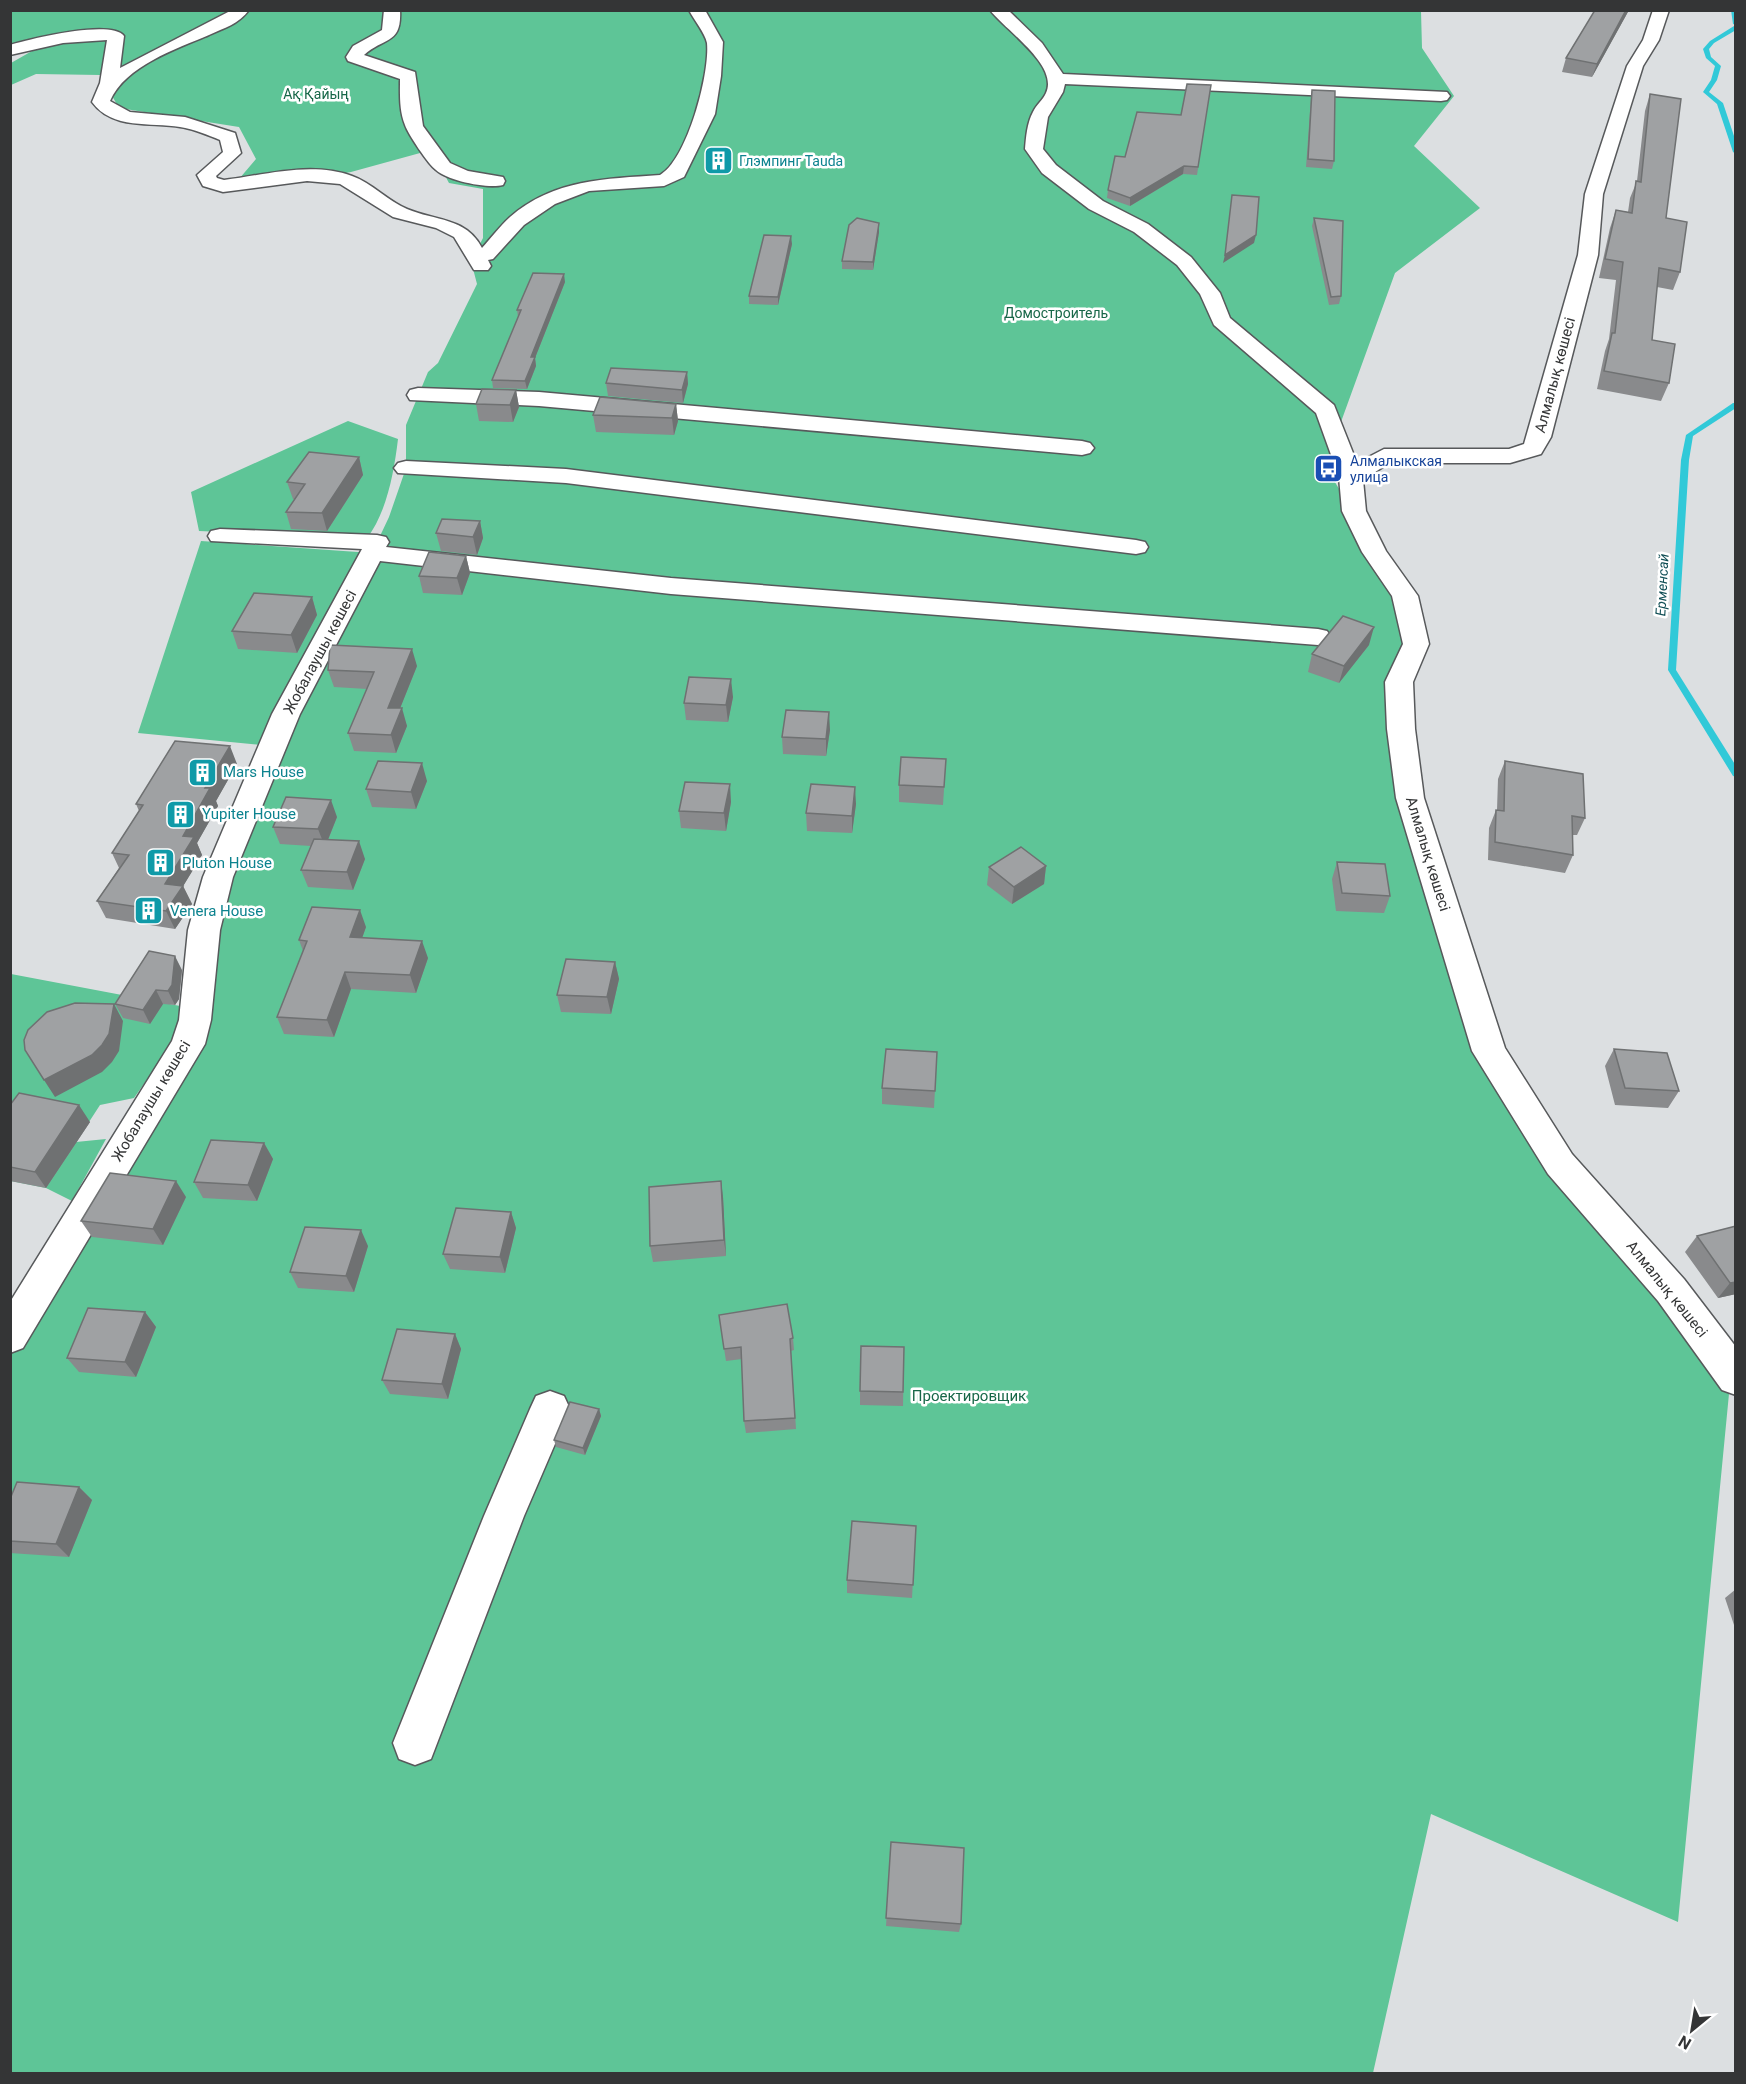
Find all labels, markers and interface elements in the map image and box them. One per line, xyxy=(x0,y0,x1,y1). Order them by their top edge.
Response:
park label: Ақ Қайың xyxy=(283,86,349,102)
building icon: Глэмпинг Tauda xyxy=(702,145,734,177)
place label: Глэмпинг Tauda xyxy=(739,153,843,169)
park label: Домостроитель xyxy=(1004,305,1108,321)
street label: Алмалық көшесі xyxy=(1531,315,1579,435)
bus stop icon: Алмалыкская улица xyxy=(1313,453,1345,485)
place label: Алмалыкская улица xyxy=(1350,453,1442,485)
water label: Ерменсай xyxy=(1652,553,1672,617)
street label: Жобалаушы көшесі xyxy=(280,587,360,717)
building icon: Mars House xyxy=(186,756,218,788)
place label: Mars House xyxy=(223,763,304,781)
street label: Алмалық көшесі xyxy=(1402,795,1454,913)
building icon: Yupiter House xyxy=(165,798,197,830)
place label: Yupiter House xyxy=(202,805,296,823)
building icon: Pluton House xyxy=(145,847,177,879)
place label: Pluton House xyxy=(182,854,272,872)
building icon: Venera House xyxy=(133,895,165,927)
place label: Venera House xyxy=(170,902,263,920)
street label: Жобалаушы көшесі xyxy=(108,1037,194,1165)
street label: Алмалық көшесі xyxy=(1623,1237,1711,1341)
park label: Проектировщик xyxy=(912,1387,1026,1405)
north arrow xyxy=(1662,2000,1722,2060)
text: N xyxy=(1675,2032,1694,2054)

